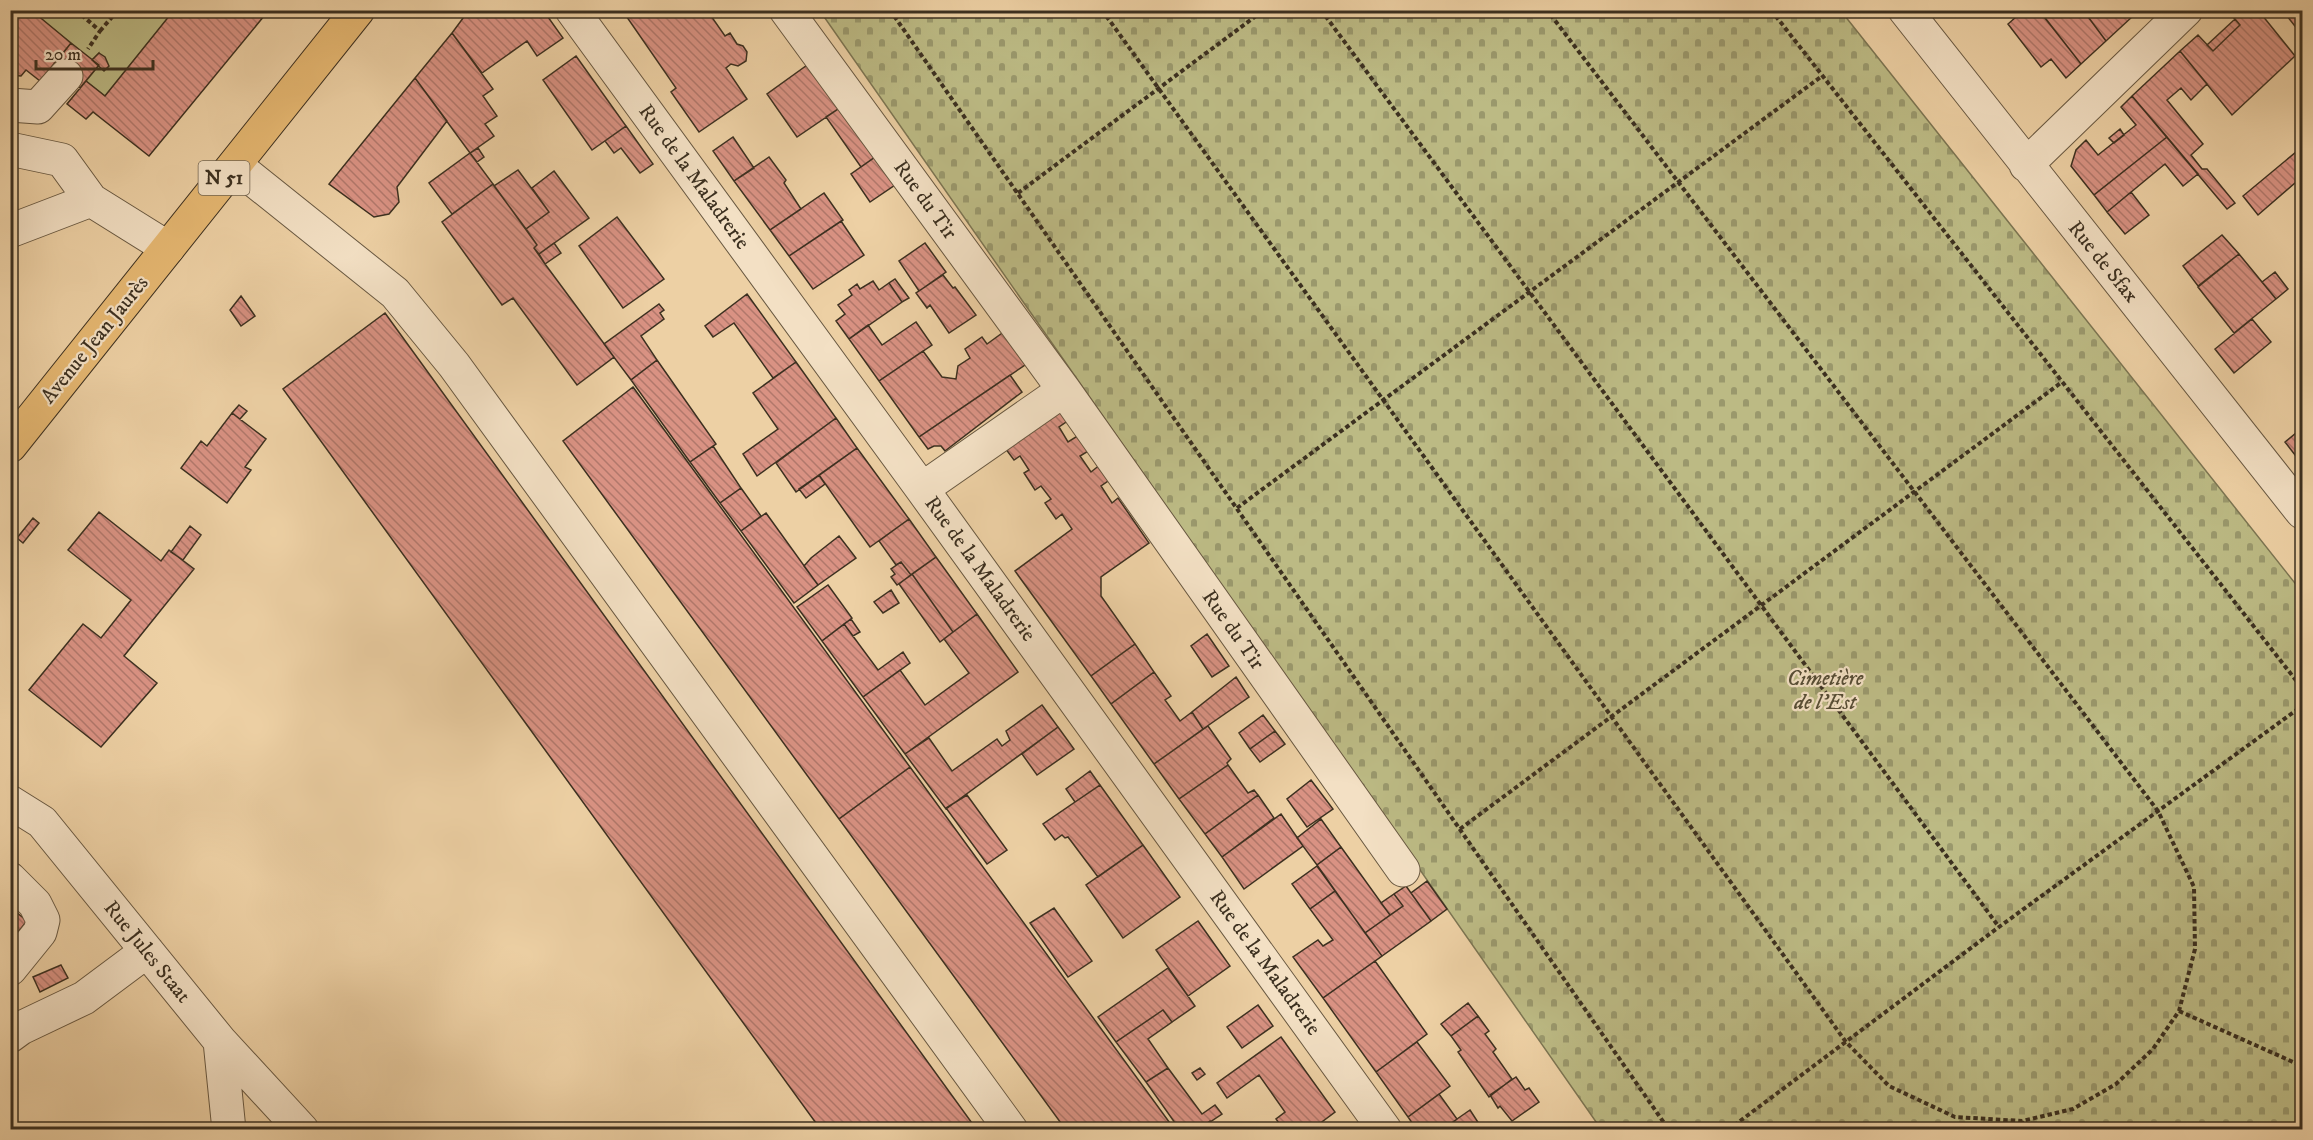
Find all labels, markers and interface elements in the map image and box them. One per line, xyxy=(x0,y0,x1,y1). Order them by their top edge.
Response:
scale bar xyxy=(36,33,153,71)
text: 20 m xyxy=(45,44,81,66)
street label: Rue de la Maladrerie xyxy=(633,99,756,255)
street label: Rue du Tir xyxy=(888,155,963,245)
road number: N 51 xyxy=(198,161,250,195)
street label: Rue de Sfax xyxy=(2062,216,2144,308)
street label: Avenue Jean Jaurès xyxy=(36,271,154,409)
street label: Rue de la Maladrerie xyxy=(919,491,1042,647)
street label: Rue du Tir xyxy=(1196,585,1270,675)
park label: Cimetière de l'Est xyxy=(1787,666,1864,716)
street label: Rue de la Maladrerie xyxy=(1204,885,1327,1041)
street label: Rue Jules Staat xyxy=(98,896,196,1009)

